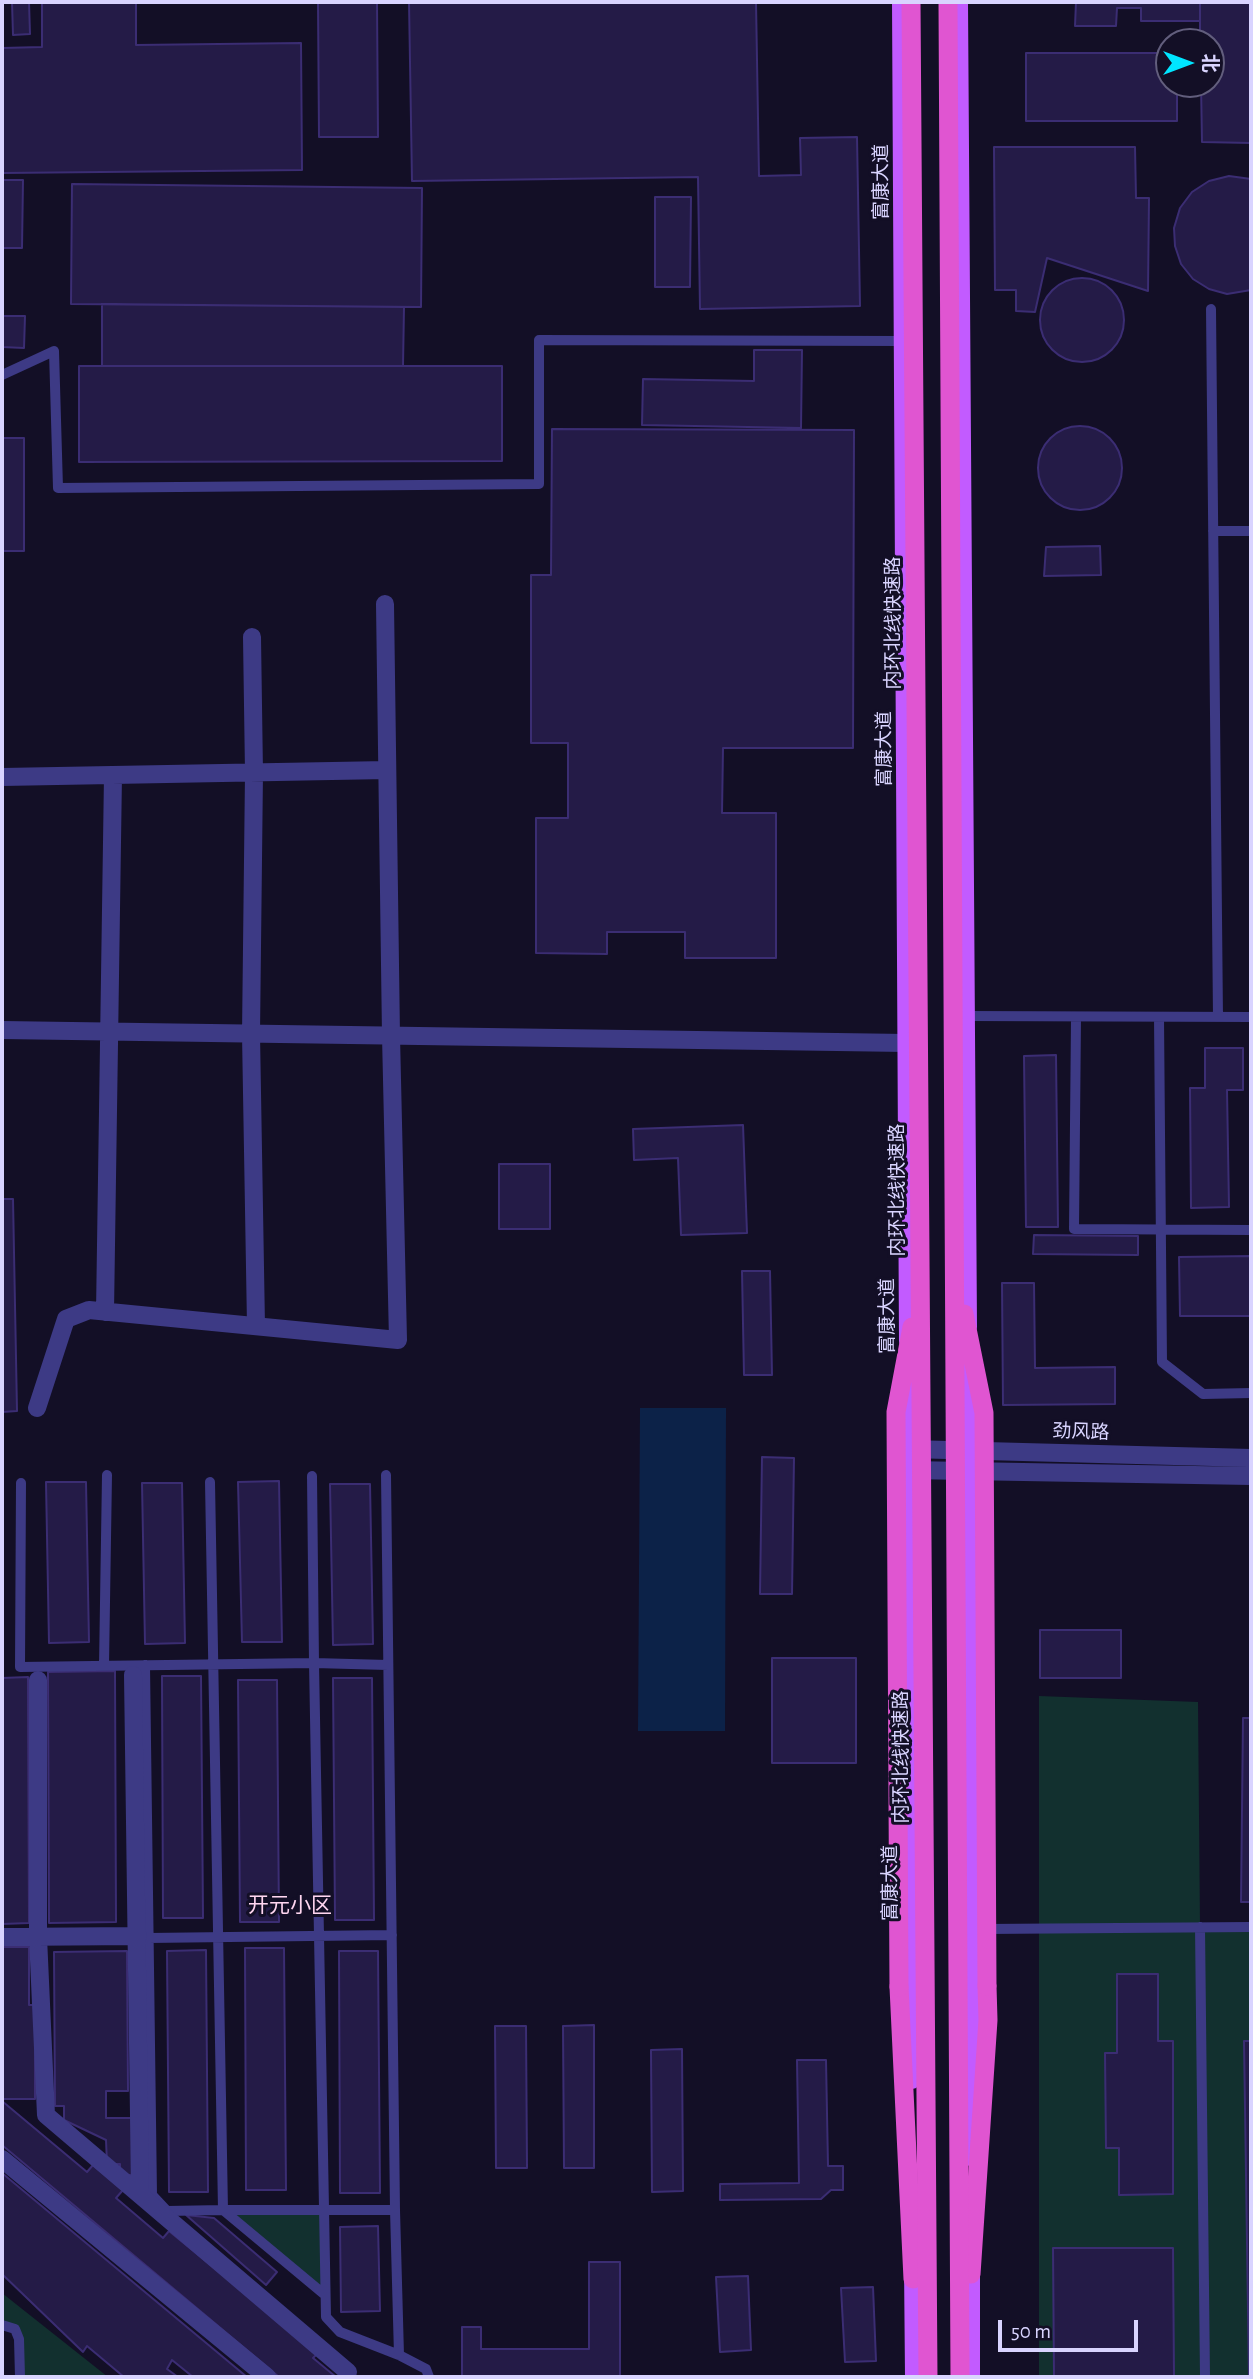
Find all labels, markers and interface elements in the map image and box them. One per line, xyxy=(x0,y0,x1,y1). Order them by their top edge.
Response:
north arrow xyxy=(1155,28,1225,98)
text: 北 xyxy=(1200,53,1219,73)
street label: 富康大道 xyxy=(870,144,892,220)
street label: 内环北线快速路 xyxy=(882,557,904,689)
street label: 富康大道 xyxy=(873,711,895,787)
street label: 内环北线快速路 xyxy=(886,1124,908,1256)
street label: 富康大道 xyxy=(876,1278,898,1354)
street label: 劲风路 xyxy=(1052,1420,1110,1444)
street label: 内环北线快速路 xyxy=(890,1691,912,1823)
street label: 富康大道 xyxy=(879,1845,901,1921)
district label: 开元小区 xyxy=(248,1893,332,1919)
scale bar xyxy=(1001,2306,1141,2350)
text: 50 m xyxy=(1011,2321,1051,2342)

